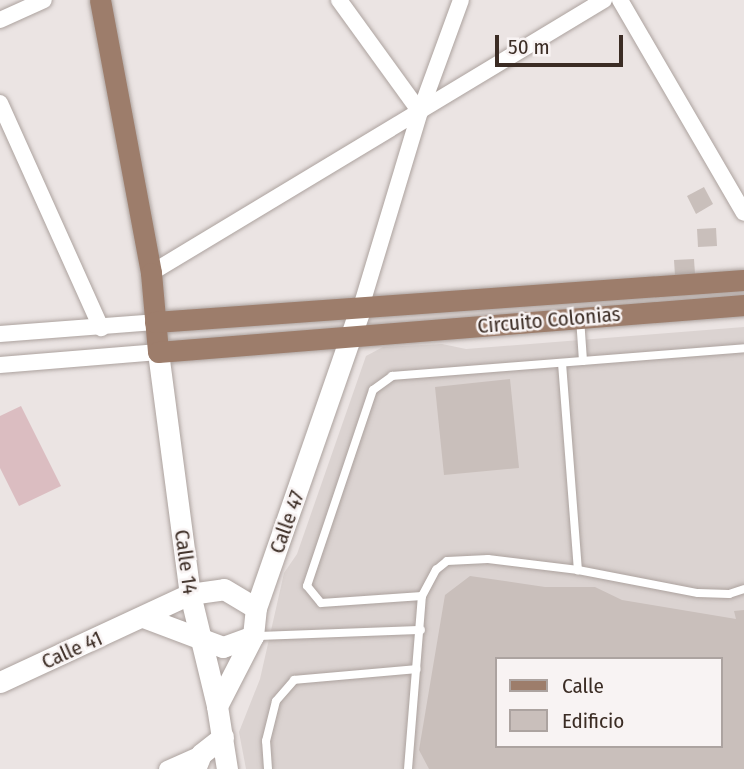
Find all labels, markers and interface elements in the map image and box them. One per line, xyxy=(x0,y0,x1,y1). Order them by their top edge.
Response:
scale bar xyxy=(499,21,627,65)
text: 50 m xyxy=(508,34,550,60)
street label: Circuito Colonias xyxy=(476,301,622,339)
street label: Calle 47 xyxy=(264,487,310,557)
street label: Calle 14 xyxy=(169,528,203,596)
street label: Calle 41 xyxy=(38,625,106,675)
legend xyxy=(496,657,723,748)
text: Calle xyxy=(562,673,604,699)
text: Edificio xyxy=(562,708,624,734)

